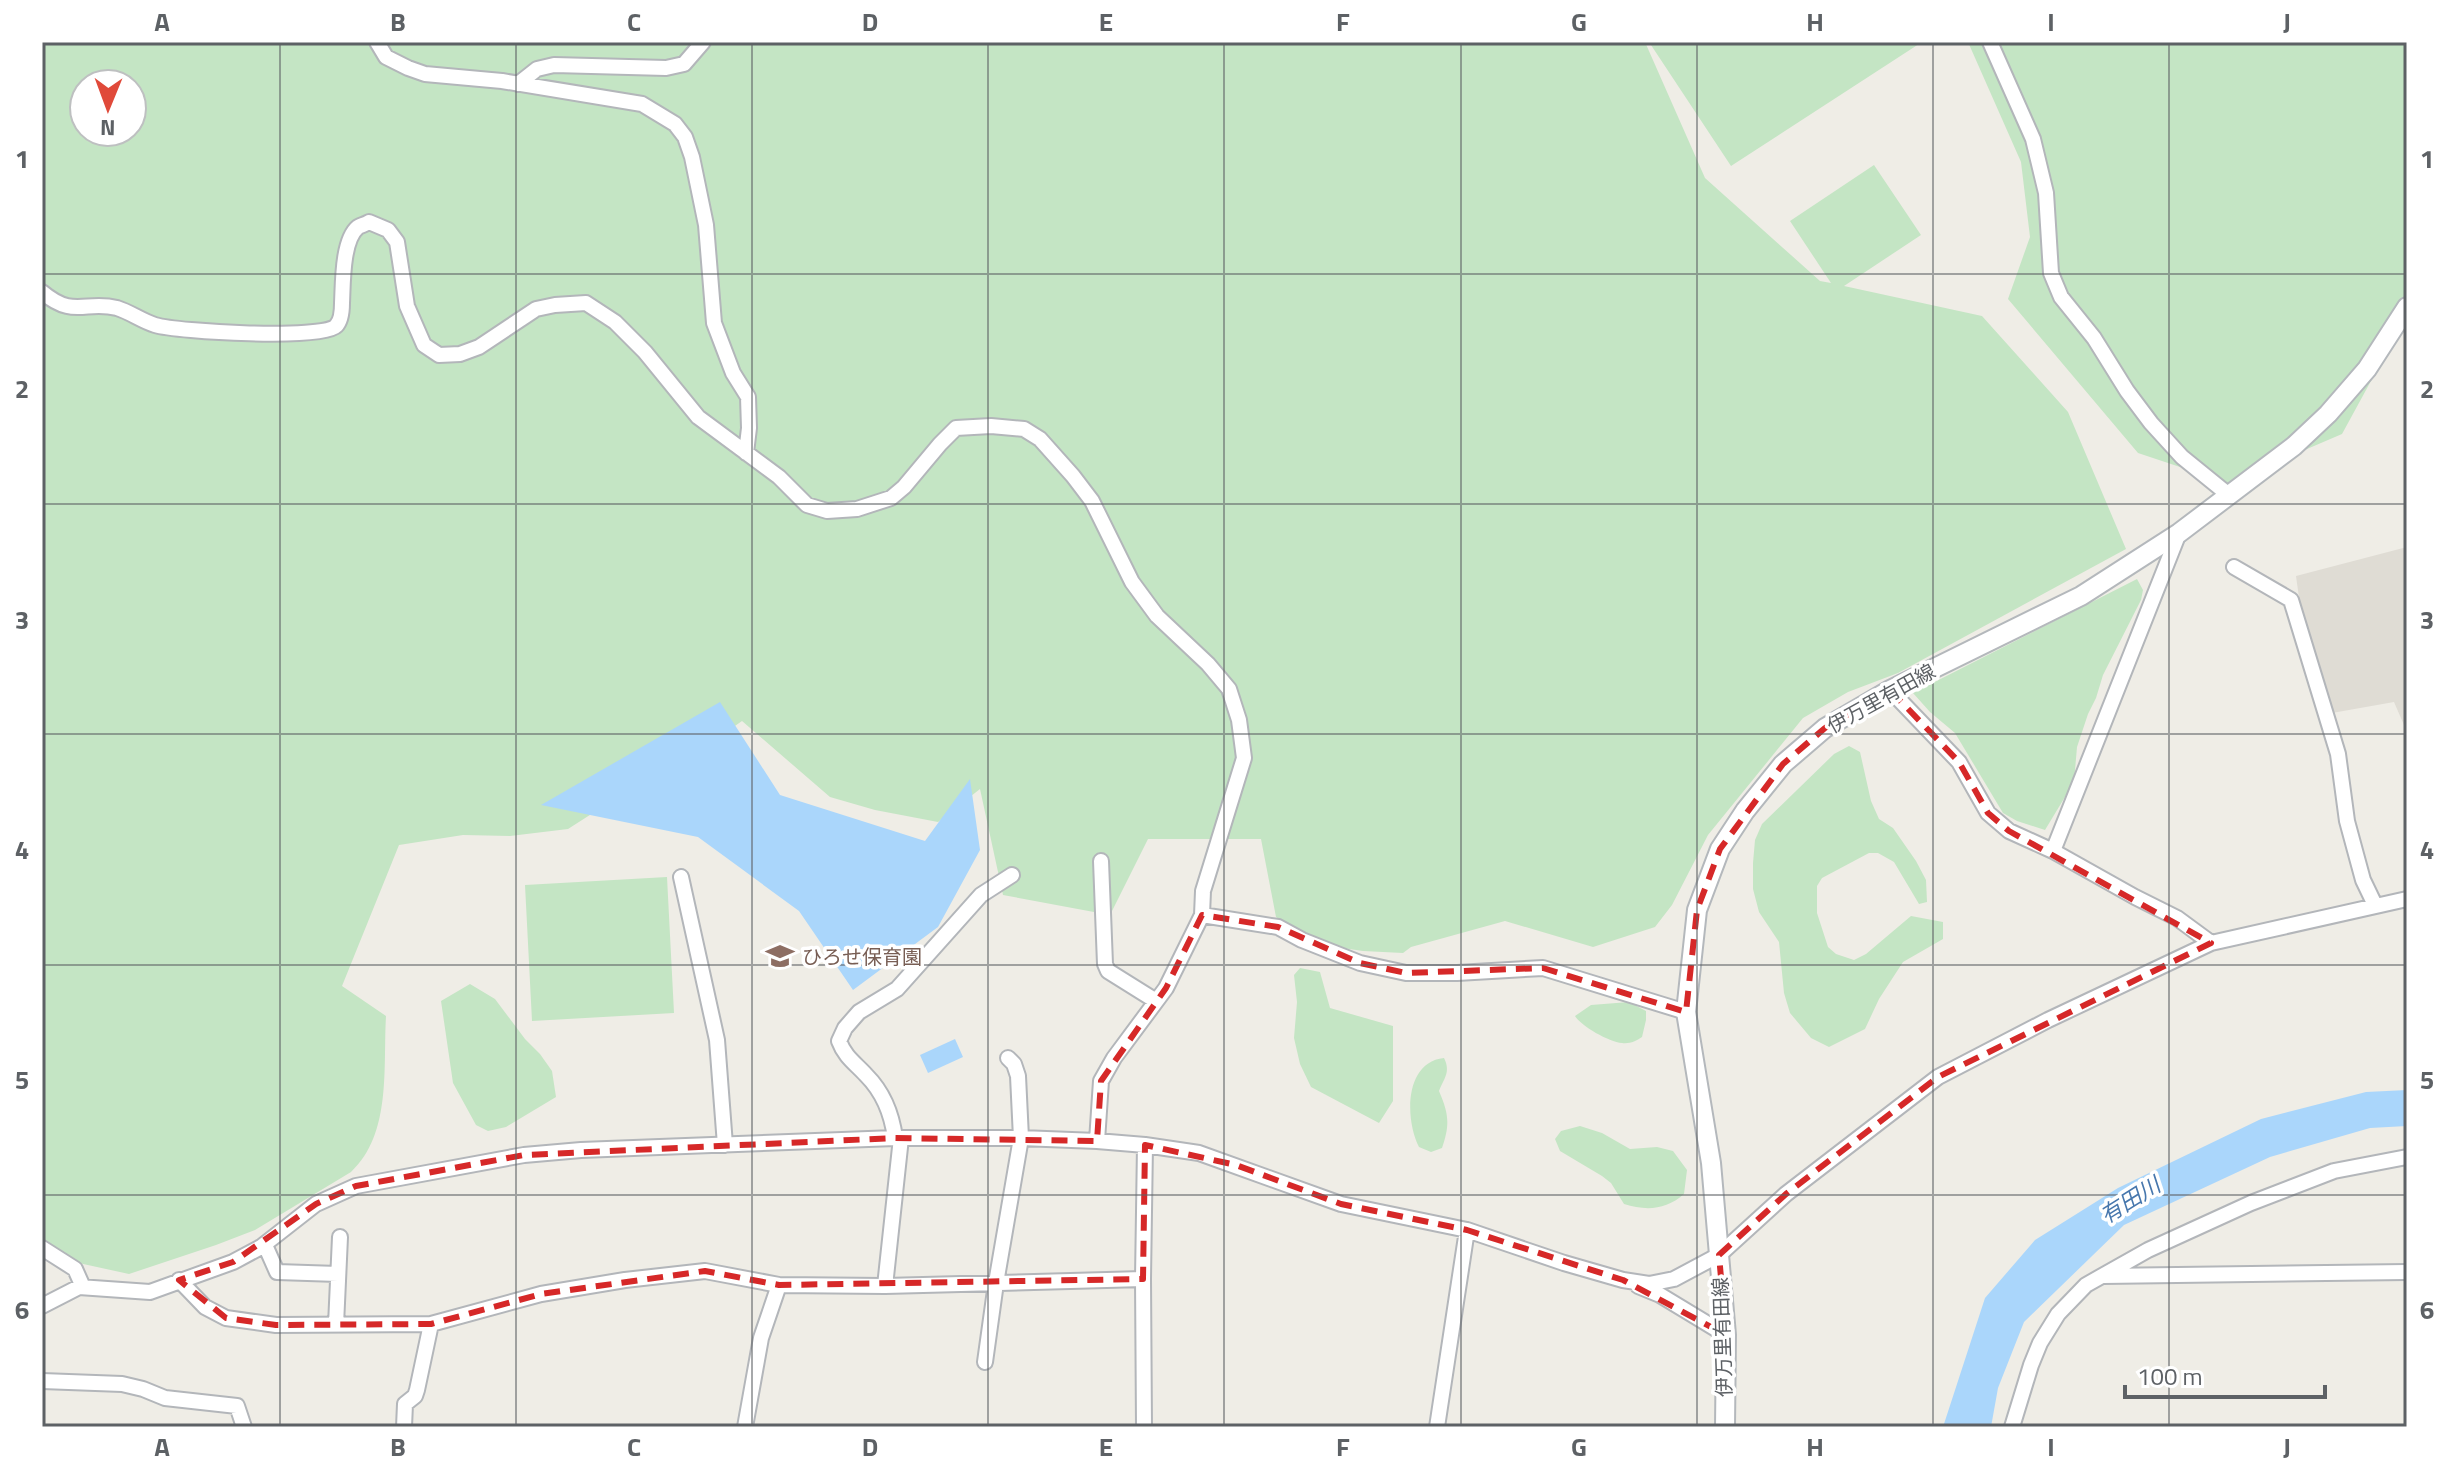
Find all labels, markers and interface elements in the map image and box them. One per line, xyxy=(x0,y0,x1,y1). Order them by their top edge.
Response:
text: A xyxy=(154,2,170,41)
text: B xyxy=(390,2,406,41)
text: C xyxy=(627,2,641,41)
text: D xyxy=(862,2,878,41)
text: E xyxy=(1099,2,1113,41)
text: F xyxy=(1336,2,1350,41)
text: G xyxy=(1571,2,1587,41)
text: H xyxy=(1806,2,1824,41)
text: I xyxy=(2047,2,2055,41)
text: J xyxy=(2283,2,2291,41)
north arrow xyxy=(68,68,148,148)
text: N xyxy=(100,111,116,145)
text: 1 xyxy=(15,139,29,178)
text: 1 xyxy=(2420,139,2434,178)
text: 2 xyxy=(15,369,29,408)
text: 2 xyxy=(2420,369,2434,408)
text: 3 xyxy=(15,600,29,639)
text: 3 xyxy=(2420,600,2434,639)
street label: 伊万里有田線 xyxy=(1821,655,1941,741)
text: 4 xyxy=(15,830,29,869)
text: 4 xyxy=(2420,830,2434,869)
school or university icon: ひろせ保育園 xyxy=(765,941,795,971)
place label: ひろせ保育園 xyxy=(802,941,922,972)
text: 5 xyxy=(15,1060,29,1099)
text: 5 xyxy=(2420,1060,2434,1099)
water label: 有田川 xyxy=(2093,1167,2169,1232)
street label: 伊万里有田線 xyxy=(1704,1276,1740,1398)
text: 6 xyxy=(15,1290,29,1329)
text: 6 xyxy=(2420,1290,2434,1329)
scale bar xyxy=(2125,1349,2325,1399)
text: 100 m xyxy=(2137,1358,2203,1394)
text: A xyxy=(154,1427,170,1466)
text: B xyxy=(390,1427,406,1466)
text: C xyxy=(627,1427,641,1466)
text: D xyxy=(862,1427,878,1466)
text: E xyxy=(1099,1427,1113,1466)
text: F xyxy=(1336,1427,1350,1466)
text: G xyxy=(1571,1427,1587,1466)
text: H xyxy=(1806,1427,1824,1466)
text: I xyxy=(2047,1427,2055,1466)
text: J xyxy=(2283,1427,2291,1466)

